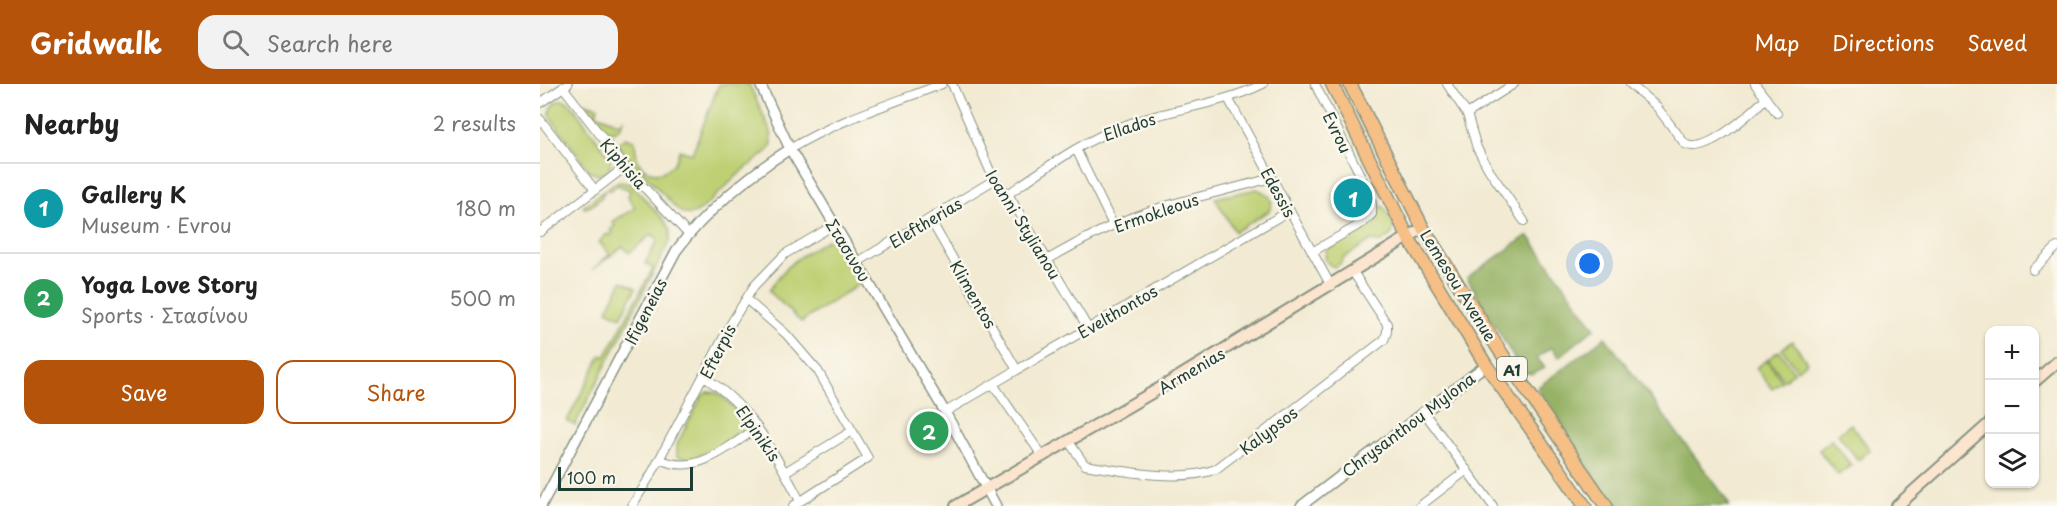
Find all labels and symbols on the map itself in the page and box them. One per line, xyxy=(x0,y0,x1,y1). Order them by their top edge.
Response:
street label: Ellados xyxy=(1099,106,1159,146)
street label: Evrou xyxy=(1318,107,1358,157)
street label: Kiphisia xyxy=(595,132,653,194)
street label: Edessis xyxy=(1256,163,1302,221)
street label: Ioanni Stylianou xyxy=(981,164,1067,284)
pin: 1 xyxy=(1334,176,1372,220)
street label: Ermokleous xyxy=(1110,186,1202,238)
street label: Eleftherias xyxy=(884,191,966,253)
street label: Στασινου xyxy=(821,214,877,286)
street label: Lemesou Avenue xyxy=(1415,224,1503,346)
your location xyxy=(1575,249,1604,278)
street label: Klimentos xyxy=(945,256,1003,332)
street label: Ifigeneias xyxy=(618,274,672,348)
street label: Evelthontos xyxy=(1073,278,1161,344)
street label: Efterpis xyxy=(693,320,741,382)
street label: Armenias xyxy=(1153,341,1229,399)
road number: A1 xyxy=(1497,357,1527,381)
street label: Chrysanthou Mylona xyxy=(1336,365,1480,482)
street label: Elpinikis xyxy=(731,400,787,466)
street label: Kalypsos xyxy=(1234,400,1302,460)
pin: 2 xyxy=(910,408,948,454)
scale bar xyxy=(558,464,693,492)

